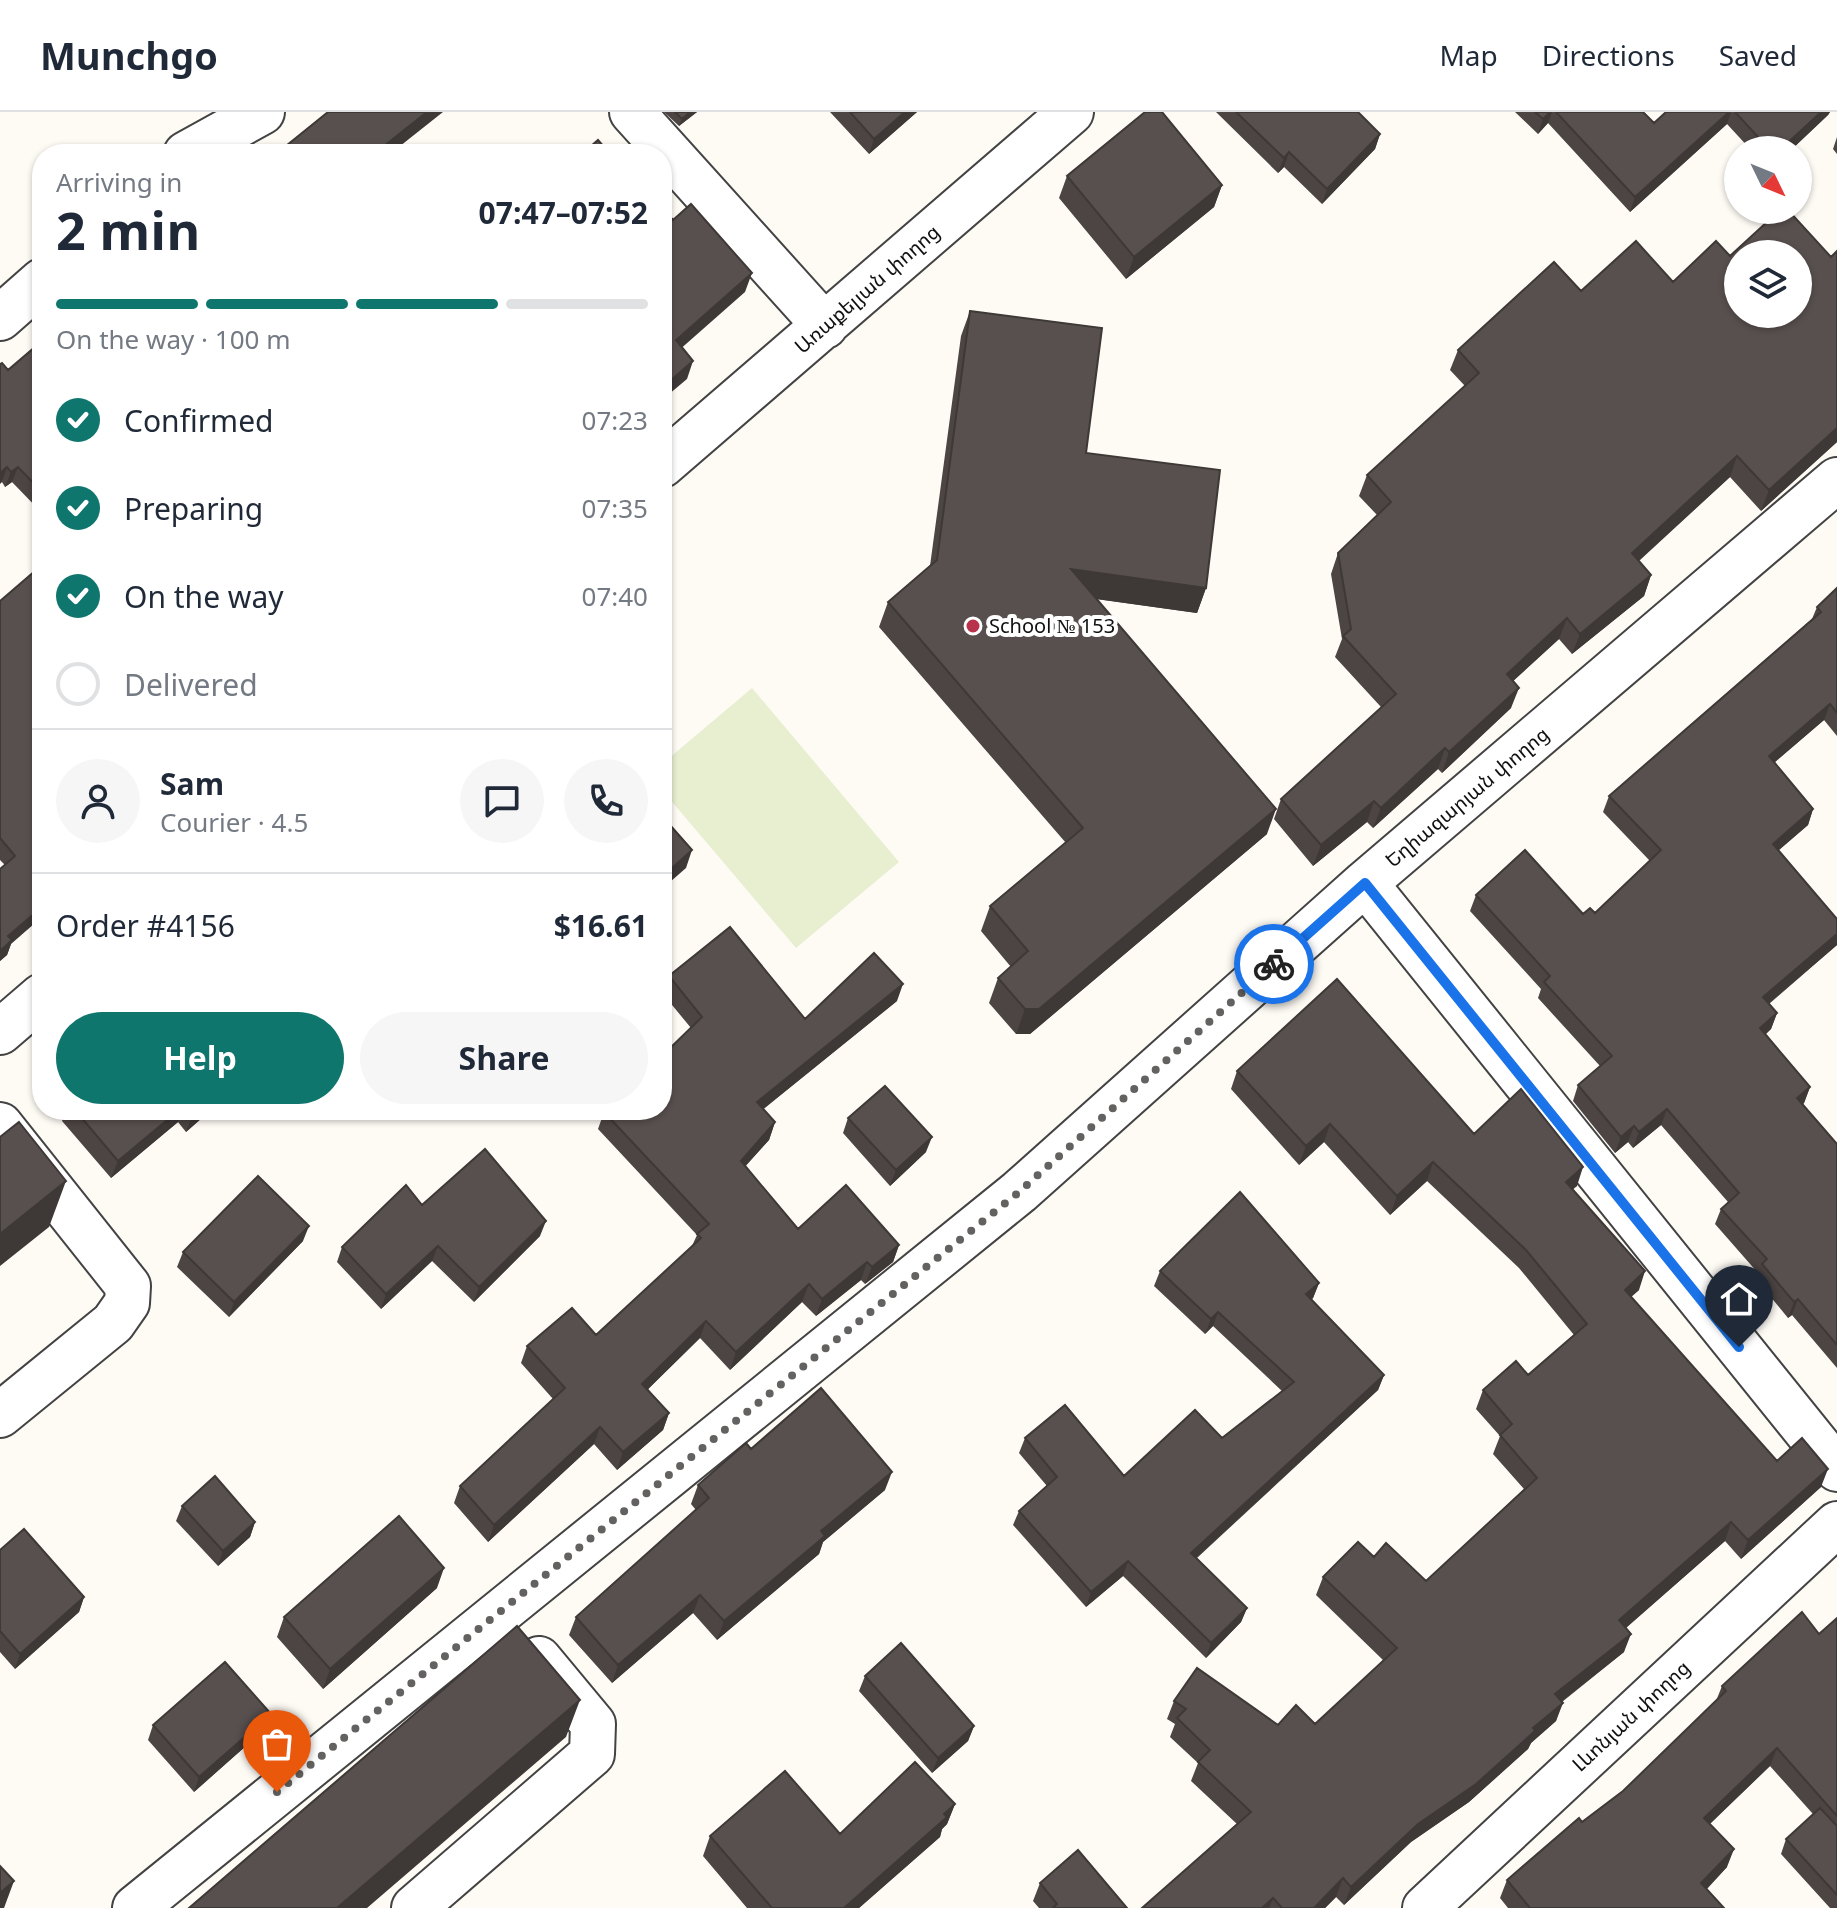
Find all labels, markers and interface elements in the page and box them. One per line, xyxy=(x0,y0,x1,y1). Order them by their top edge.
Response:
text: Munchgo xyxy=(40,29,218,81)
text: Map xyxy=(1439,36,1498,74)
text: Directions xyxy=(1542,36,1675,74)
text: Saved xyxy=(1719,36,1797,74)
north arrow xyxy=(1724,136,1812,224)
map controls xyxy=(1724,136,1812,328)
text: Arriving in xyxy=(56,164,182,200)
text: 07:47–07:52 xyxy=(479,192,648,233)
text: 2 min xyxy=(56,194,200,265)
street label: Առաքելյան փողոց xyxy=(788,218,945,359)
button: layers xyxy=(1724,240,1812,328)
text: On the way · 100 m xyxy=(56,321,290,357)
icon: check xyxy=(56,398,100,442)
text: Confirmed xyxy=(124,400,274,441)
text: 07:23 xyxy=(582,402,648,438)
icon: check xyxy=(56,486,100,530)
text: Preparing xyxy=(124,488,263,529)
text: 07:35 xyxy=(582,490,648,526)
icon: check xyxy=(56,574,100,618)
text: On the way xyxy=(124,576,284,617)
text: 07:40 xyxy=(582,578,648,614)
place label: School № 153 xyxy=(989,612,1115,639)
marker: School № 153 xyxy=(964,617,982,635)
text: Delivered xyxy=(124,664,258,705)
street label: Եղիազարյան փողոց xyxy=(1379,720,1554,873)
button: person xyxy=(56,759,140,843)
button: chat xyxy=(460,759,544,843)
button: phone xyxy=(564,759,648,843)
text: Sam xyxy=(160,763,224,804)
text: Courier · 4.5 xyxy=(160,804,308,840)
text: Order #4156 xyxy=(56,905,235,946)
text: $16.61 xyxy=(554,905,648,946)
courier xyxy=(1234,924,1314,1004)
icon: bike xyxy=(1252,942,1296,986)
button: Help xyxy=(56,1012,344,1104)
button: Share xyxy=(360,1012,648,1104)
pin xyxy=(1705,1265,1773,1347)
icon: home xyxy=(1717,1277,1761,1321)
street label: Լևոնյան փողոց xyxy=(1566,1654,1695,1777)
pin xyxy=(243,1710,311,1792)
icon: bag xyxy=(255,1722,299,1766)

